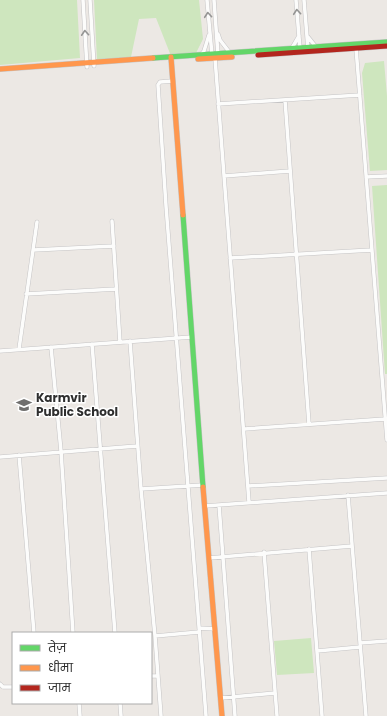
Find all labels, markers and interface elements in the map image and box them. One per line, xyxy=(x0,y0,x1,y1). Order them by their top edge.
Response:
one-way arrow xyxy=(293,9,302,15)
one-way arrow xyxy=(204,12,213,18)
one-way arrow xyxy=(80,30,89,36)
place label: Karmvir Public School xyxy=(36,389,118,420)
school or university icon: Karmvir Public School xyxy=(15,396,33,414)
legend xyxy=(12,632,152,704)
text: तेज़ xyxy=(47,639,67,656)
text: धीमा xyxy=(48,659,74,676)
text: जाम xyxy=(47,679,72,696)

